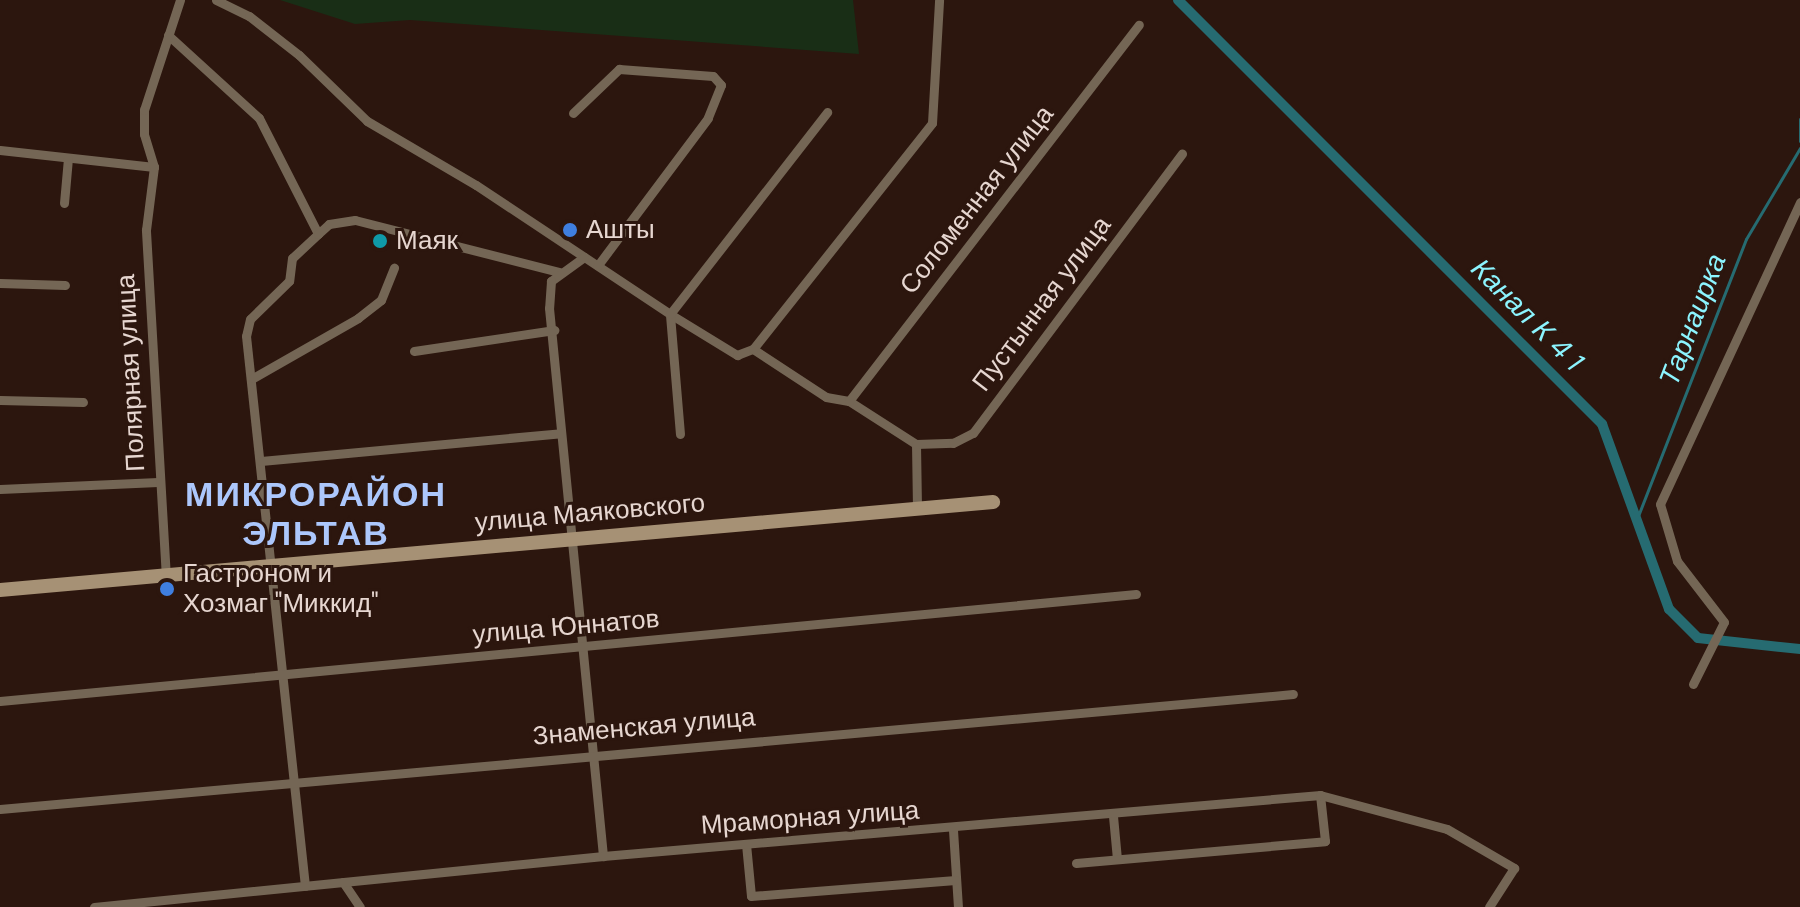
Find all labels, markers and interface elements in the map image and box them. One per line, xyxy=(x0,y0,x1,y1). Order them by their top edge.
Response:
street label: Соломенная улица xyxy=(894,100,1060,300)
street label: Пустынная улица xyxy=(966,211,1118,397)
place label: Ашты xyxy=(586,214,655,246)
marker: Ашты xyxy=(561,221,579,239)
place label: Маяк xyxy=(396,225,458,257)
marker: Маяк xyxy=(371,232,389,250)
water label: Тарнаирка xyxy=(1652,249,1734,391)
water label: Канал К 4 1 xyxy=(1464,252,1590,378)
street label: Полярная улица xyxy=(110,274,152,472)
district label: МИКРОРАЙОН ЭЛЬТАВ xyxy=(185,474,447,554)
street label: улица Маяковского xyxy=(474,487,706,539)
place label: Гастроном и Хозмаг "Миккид" xyxy=(183,558,379,620)
marker: Гастроном и Хозмаг "Миккид" xyxy=(158,580,176,598)
street label: улица Юннатов xyxy=(471,603,661,651)
street label: Знаменская улица xyxy=(532,702,756,752)
street label: Мраморная улица xyxy=(700,795,920,841)

